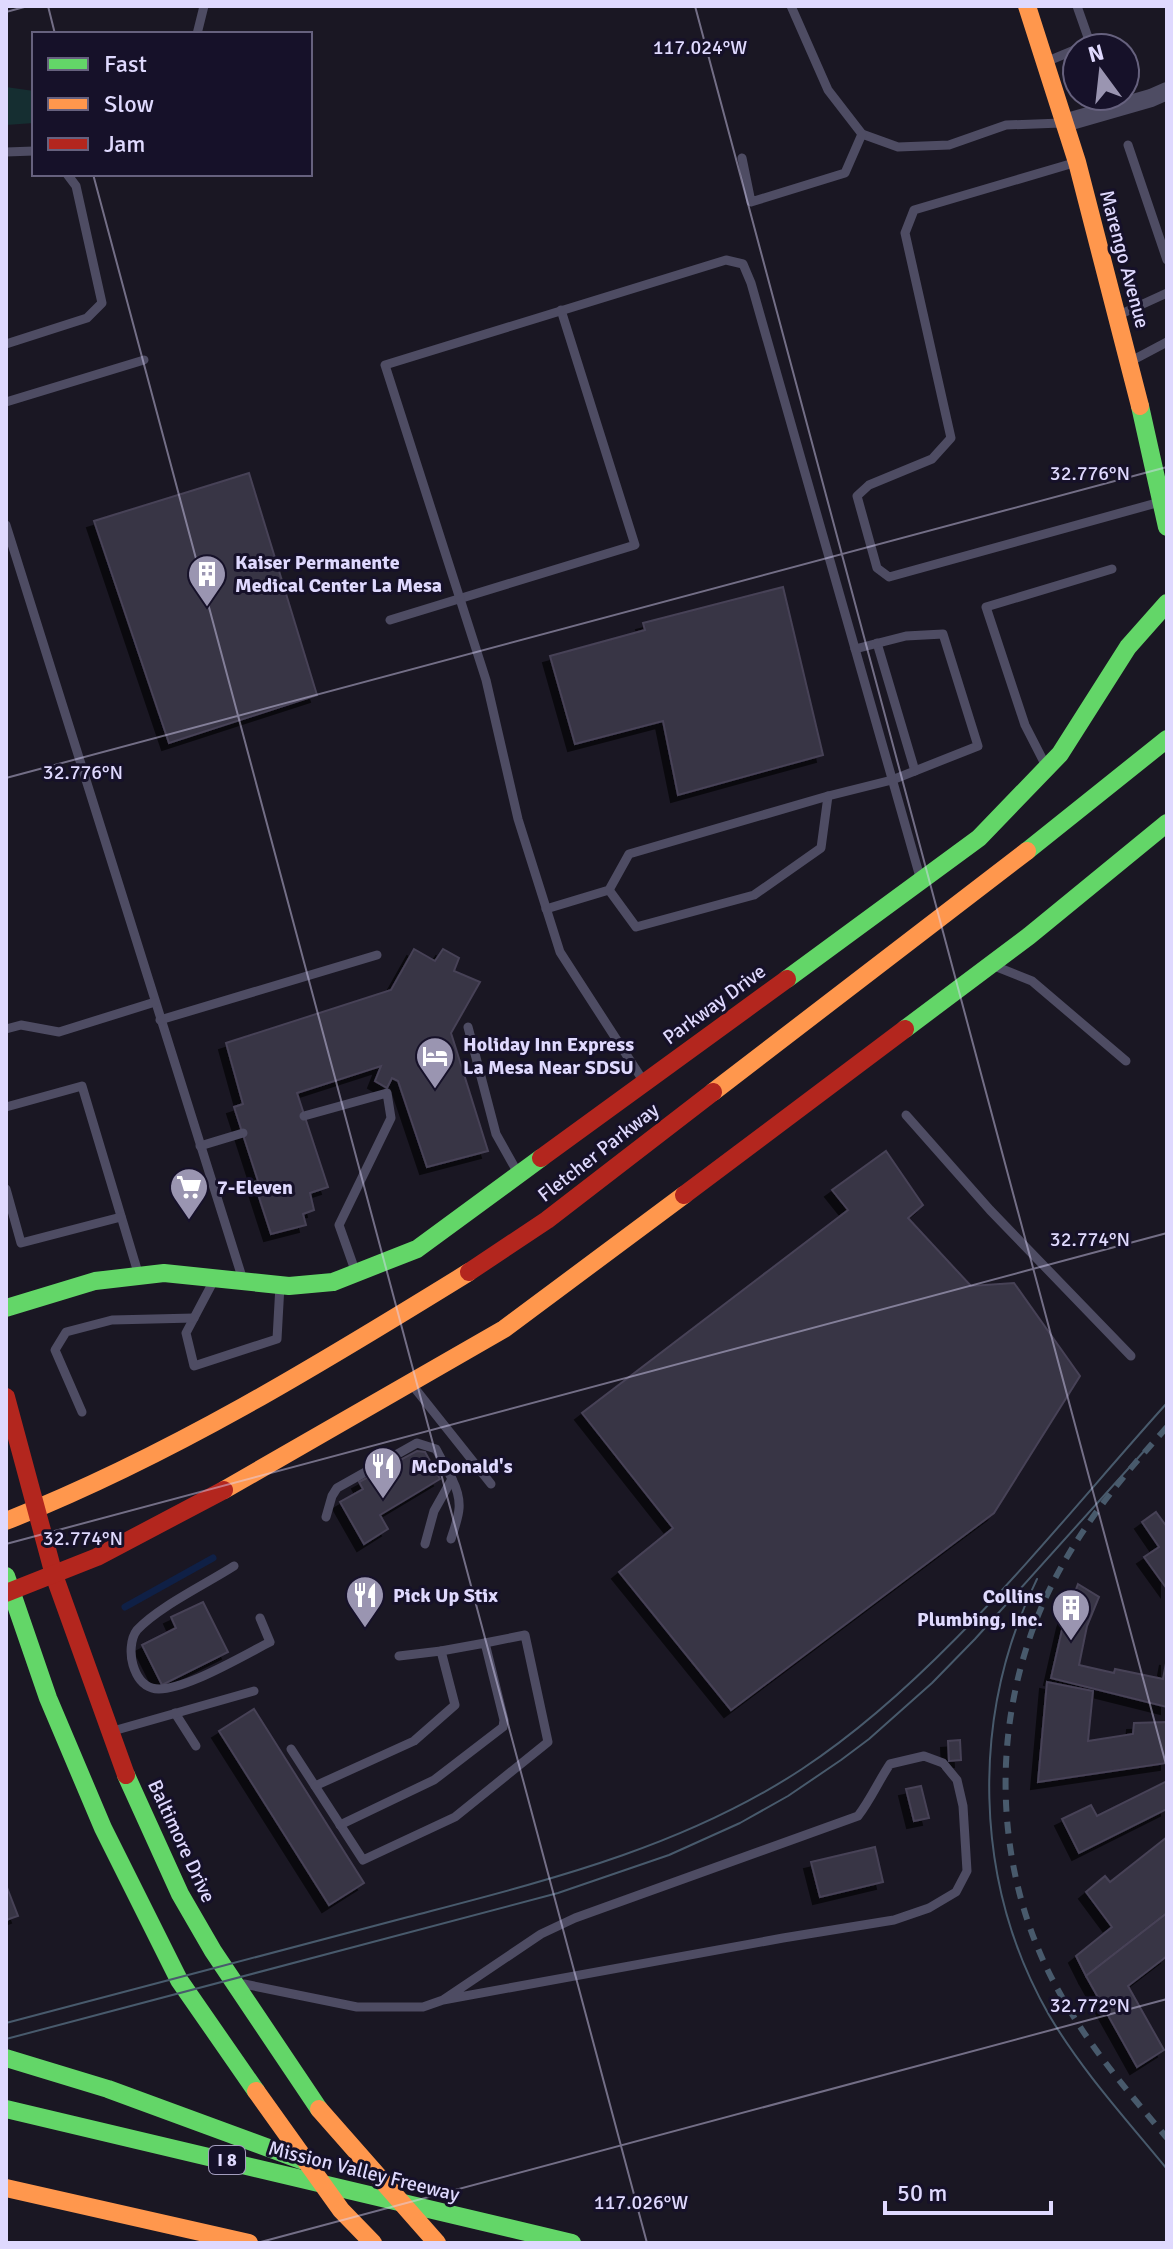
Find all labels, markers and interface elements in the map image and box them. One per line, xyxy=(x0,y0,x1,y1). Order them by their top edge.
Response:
legend xyxy=(32,32,312,176)
north arrow xyxy=(1061,32,1141,112)
text: 117.024°W xyxy=(653,35,747,60)
text: N xyxy=(1085,38,1107,68)
text: Fast xyxy=(104,49,147,79)
text: Slow xyxy=(104,89,154,119)
text: Jam xyxy=(104,129,145,159)
street label: Marengo Avenue xyxy=(1094,187,1155,331)
text: 32.776°N xyxy=(1050,461,1130,486)
place label: Kaiser Permanente Medical Center La Mesa xyxy=(235,550,442,598)
building icon: Kaiser Permanente Medical Center La Mesa xyxy=(186,553,228,608)
text: 32.776°N xyxy=(43,760,123,785)
street label: Parkway Drive xyxy=(658,959,771,1050)
place label: Holiday Inn Express La Mesa Near SDSU xyxy=(463,1032,634,1080)
hotel icon: Holiday Inn Express La Mesa Near SDSU xyxy=(414,1035,456,1090)
street label: Fletcher Parkway xyxy=(533,1097,664,1207)
supermarket icon: 7-Eleven xyxy=(168,1166,210,1221)
place label: 7-Eleven xyxy=(217,1175,293,1200)
text: 32.774°N xyxy=(1050,1227,1130,1252)
restaurant icon: McDonald's xyxy=(362,1445,404,1500)
place label: McDonald's xyxy=(411,1454,513,1479)
text: 32.774°N xyxy=(43,1526,123,1551)
restaurant icon: Pick Up Stix xyxy=(344,1574,386,1629)
place label: Pick Up Stix xyxy=(393,1583,498,1608)
place label: Collins Plumbing, Inc. xyxy=(917,1584,1043,1632)
building icon: Collins Plumbing, Inc. xyxy=(1050,1587,1092,1642)
street label: Baltimore Drive xyxy=(142,1776,221,1907)
text: 32.772°N xyxy=(1050,1993,1130,2018)
street label: Mission Valley Freeway xyxy=(266,2136,463,2207)
road number: I 8 xyxy=(209,2146,245,2174)
scale bar xyxy=(885,2165,1051,2215)
text: 50 m xyxy=(897,2178,947,2208)
text: 117.026°W xyxy=(594,2190,688,2215)

